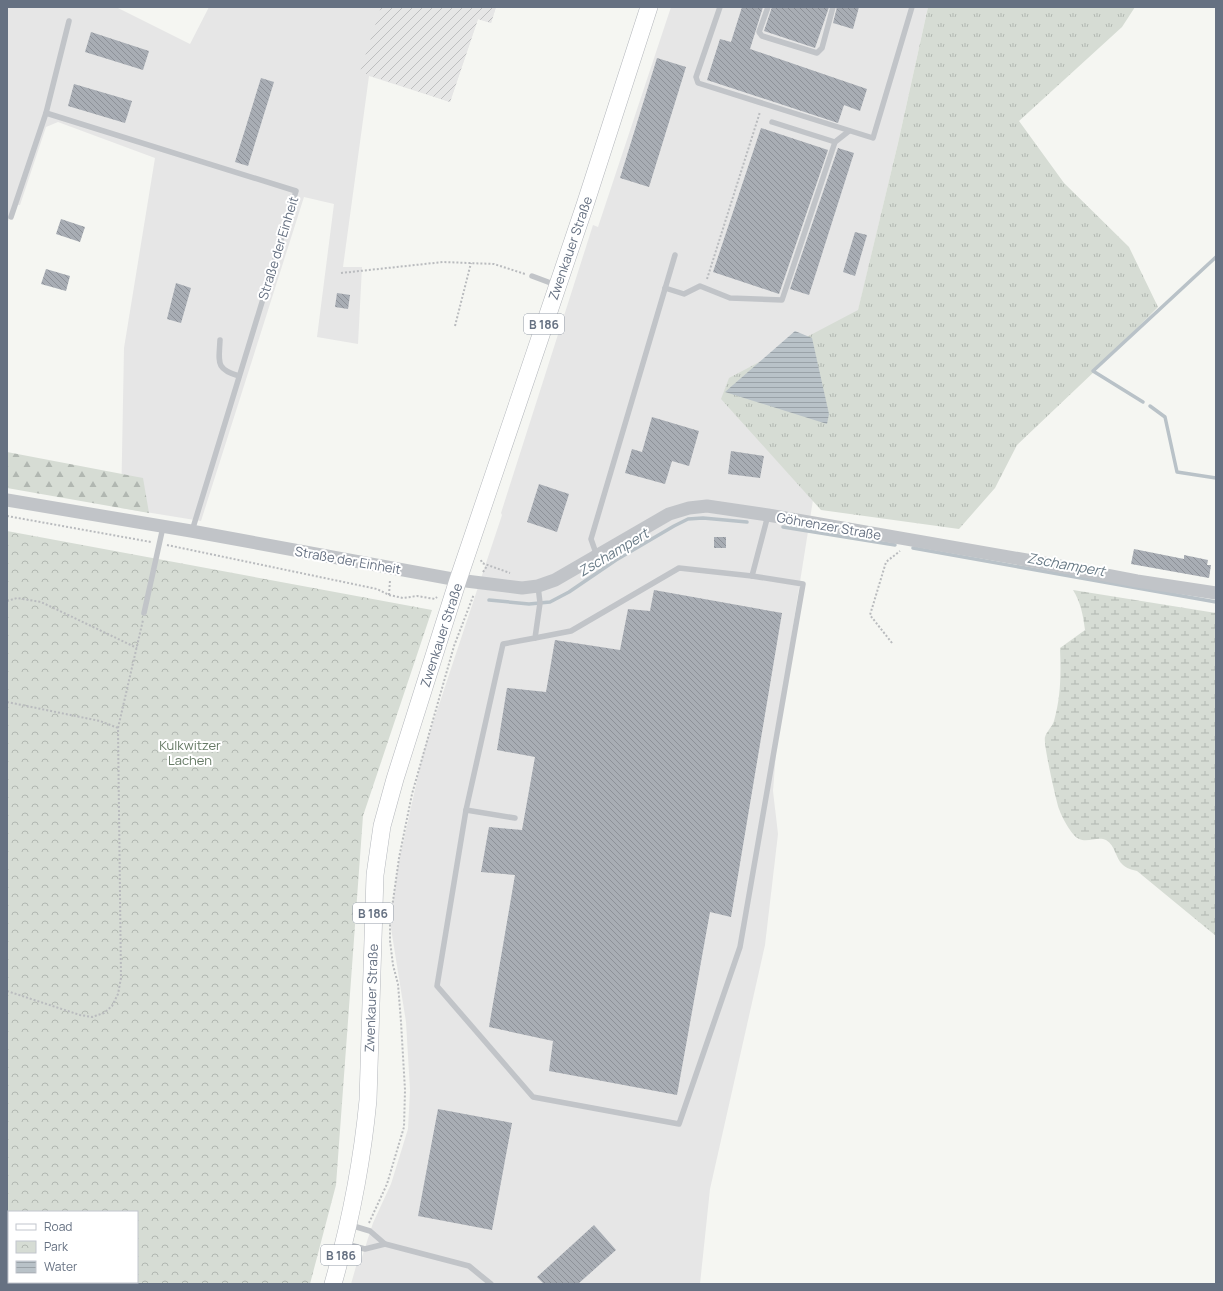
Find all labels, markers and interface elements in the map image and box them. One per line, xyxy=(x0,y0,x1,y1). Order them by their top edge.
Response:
street label: Zwenkauer Straße xyxy=(544,193,596,302)
street label: Straße der Einheit xyxy=(254,194,302,302)
road number: B 186 xyxy=(524,314,564,334)
street label: Göhrenzer Straße xyxy=(775,508,883,544)
water label: Zschampert xyxy=(574,523,653,580)
street label: Straße der Einheit xyxy=(294,542,402,578)
water label: Zschampert xyxy=(1026,548,1108,580)
street label: Zwenkauer Straße xyxy=(416,580,466,689)
park label: Kulkwitzer Lachen xyxy=(159,736,221,769)
road number: B 186 xyxy=(353,903,393,923)
street label: Zwenkauer Straße xyxy=(360,943,382,1053)
legend xyxy=(8,1211,138,1283)
text: Road xyxy=(44,1218,72,1235)
text: Park xyxy=(44,1238,69,1255)
road number: B 186 xyxy=(321,1245,361,1265)
text: Water xyxy=(44,1258,78,1275)

